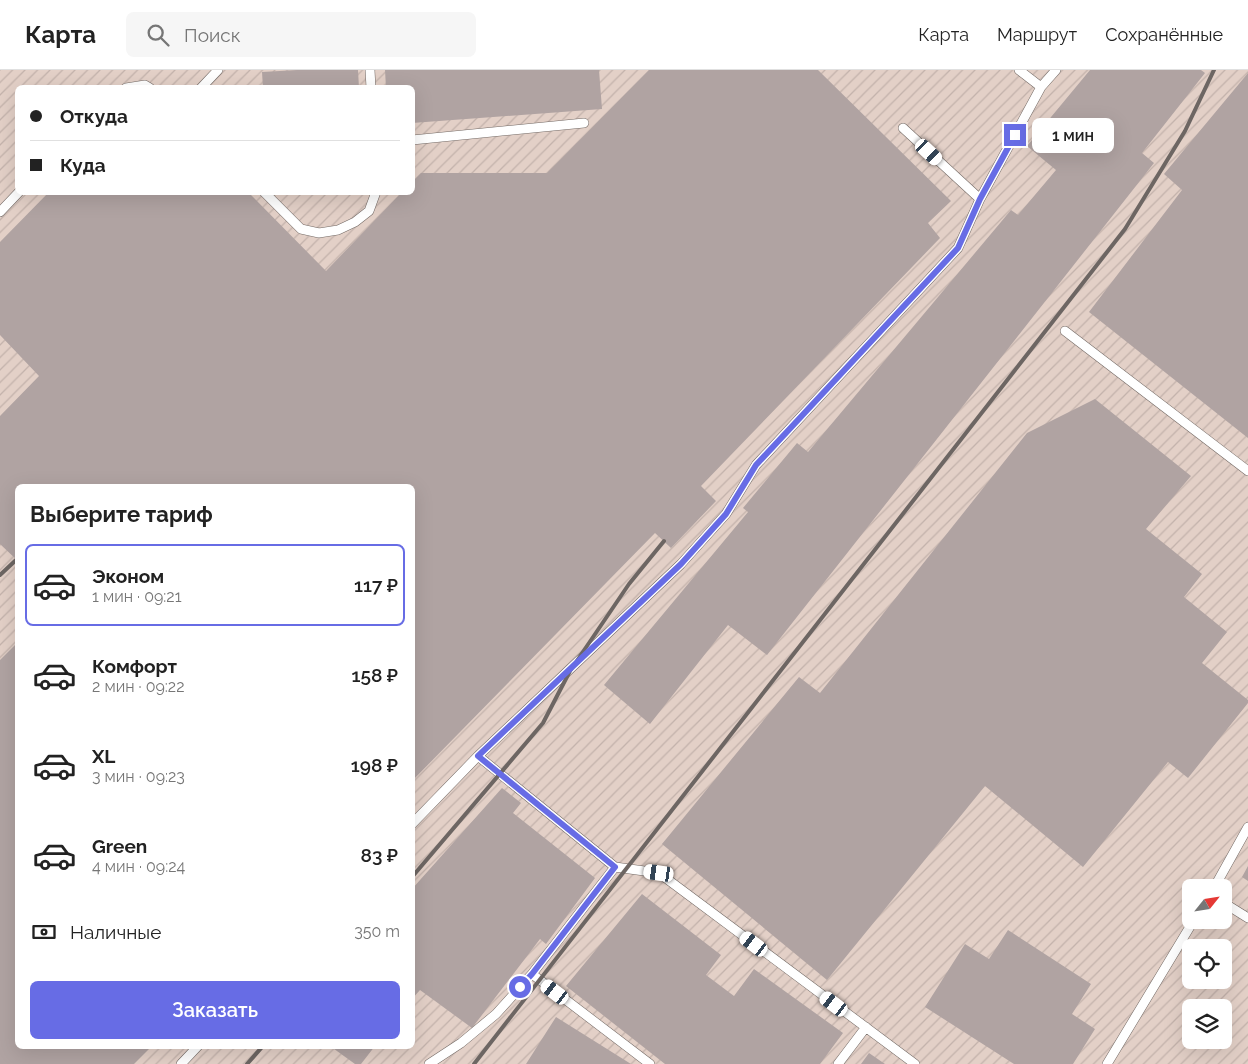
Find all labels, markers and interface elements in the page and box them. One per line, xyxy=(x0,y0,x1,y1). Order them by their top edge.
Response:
search box xyxy=(126,12,476,57)
text: Карта xyxy=(25,20,96,49)
icon: search xyxy=(144,21,172,49)
text: Поиск xyxy=(184,24,241,46)
text: Карта xyxy=(918,24,969,45)
text: Маршрут xyxy=(997,24,1077,45)
text: Сохранённые xyxy=(1105,24,1223,45)
text: Откуда xyxy=(60,105,128,127)
callout: 1 мин xyxy=(1032,118,1115,152)
route end xyxy=(1004,124,1026,146)
text: 1 мин xyxy=(1052,126,1094,145)
car xyxy=(912,136,945,168)
text: Куда xyxy=(60,154,106,176)
text: Выберите тариф xyxy=(30,501,213,527)
icon: car xyxy=(32,563,77,608)
text: Эконом xyxy=(92,565,164,587)
text: 117 ₽ xyxy=(354,574,398,596)
text: 1 мин · 09:21 xyxy=(92,587,182,606)
icon: car xyxy=(32,653,77,698)
text: Комфорт xyxy=(92,655,177,677)
text: 158 ₽ xyxy=(352,664,398,686)
text: 2 мин · 09:22 xyxy=(92,677,185,696)
icon: car xyxy=(32,743,77,788)
text: XL xyxy=(92,745,115,767)
text: 198 ₽ xyxy=(351,754,398,776)
text: 3 мин · 09:23 xyxy=(92,767,185,786)
icon: car xyxy=(32,833,77,878)
text: Green xyxy=(92,835,147,857)
text: 83 ₽ xyxy=(360,844,398,866)
text: 4 мин · 09:24 xyxy=(92,857,185,876)
car xyxy=(643,863,674,883)
north arrow xyxy=(1182,879,1232,929)
map controls xyxy=(1182,879,1232,1049)
icon: cash xyxy=(30,918,58,946)
text: Наличные xyxy=(70,921,161,943)
text: 350 m xyxy=(354,922,400,941)
car xyxy=(737,929,770,959)
button: locate xyxy=(1182,939,1232,989)
route start xyxy=(509,976,531,998)
car xyxy=(538,977,571,1007)
button: Заказать xyxy=(30,981,400,1039)
car xyxy=(817,989,850,1019)
button: layers xyxy=(1182,999,1232,1049)

